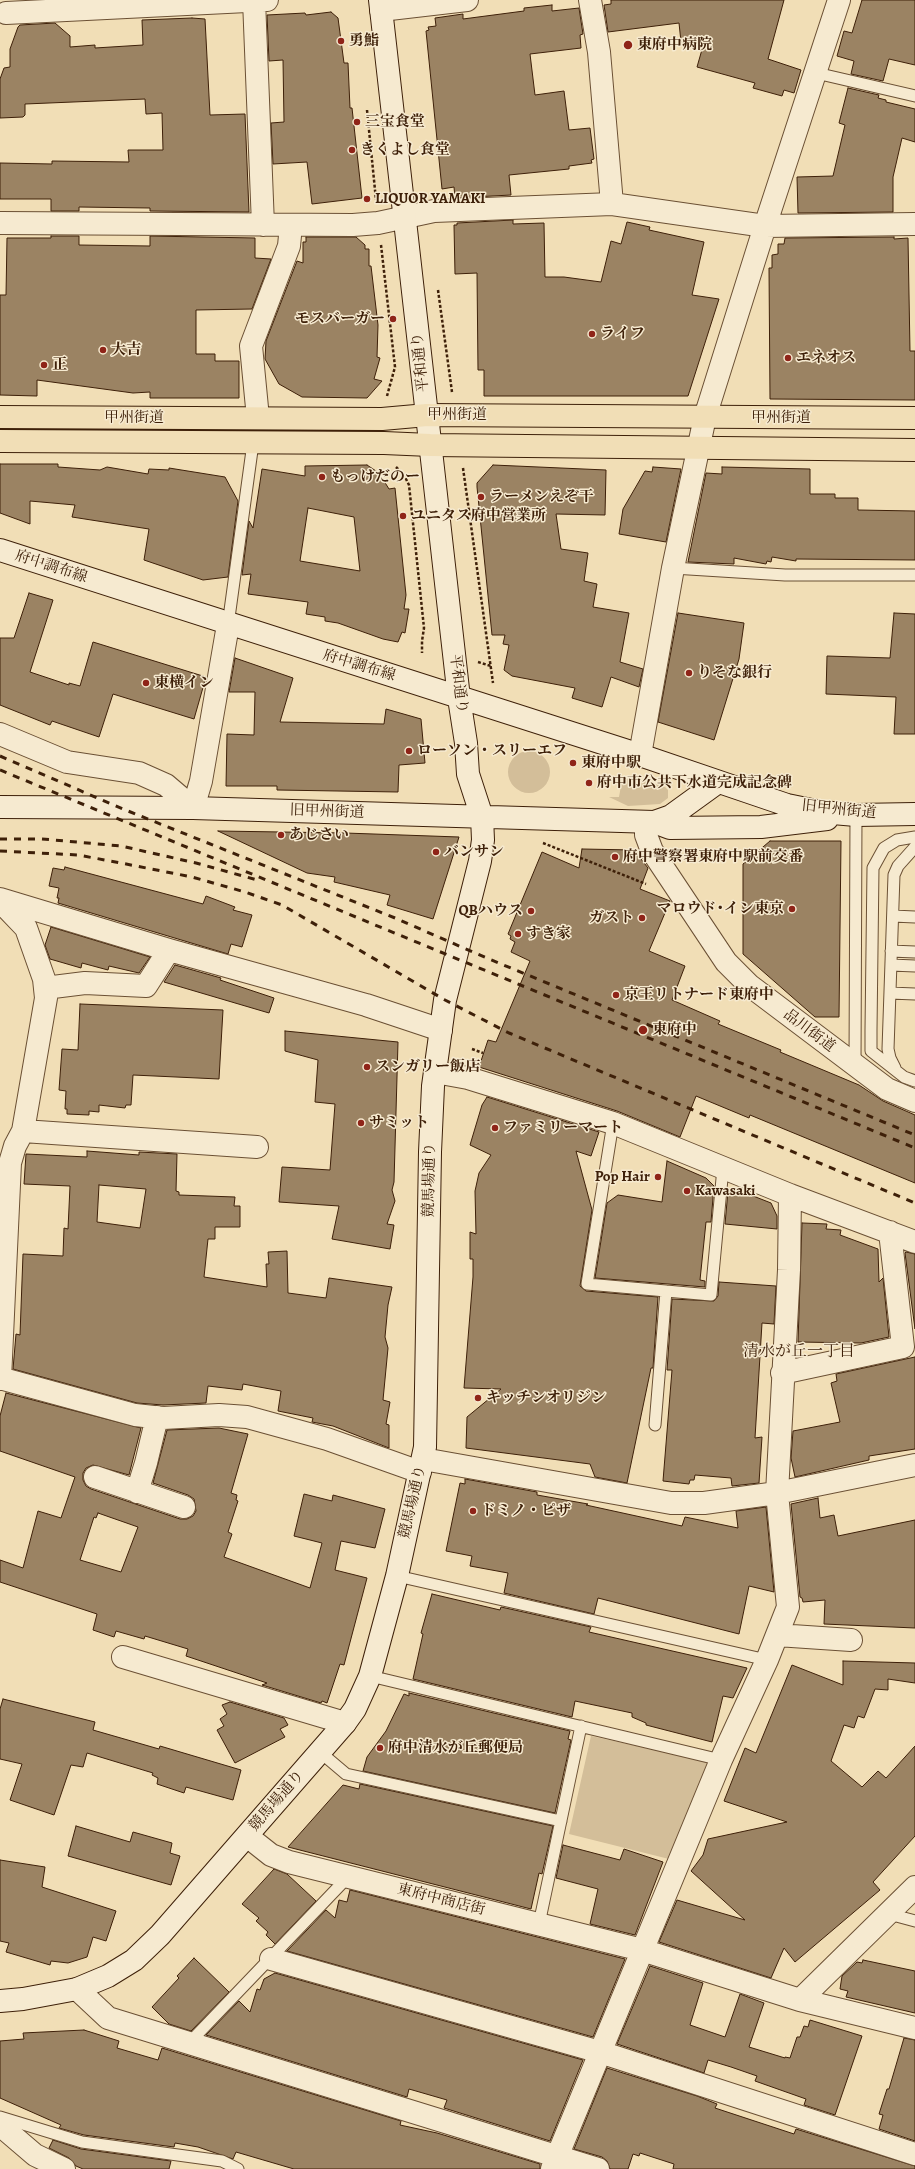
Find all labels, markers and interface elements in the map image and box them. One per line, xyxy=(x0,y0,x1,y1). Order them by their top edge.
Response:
place label: 勇鮨 xyxy=(349,32,379,50)
marker: 勇鮨 xyxy=(336,36,346,46)
place label: 東府中病院 xyxy=(637,36,712,54)
marker: 東府中病院 xyxy=(622,39,634,51)
place label: 三宝食堂 xyxy=(365,113,425,131)
marker: 三宝食堂 xyxy=(352,117,362,127)
place label: きくよし食堂 xyxy=(360,141,450,159)
marker: きくよし食堂 xyxy=(347,145,357,155)
place label: LIQUOR YAMAKI xyxy=(375,190,486,208)
marker: LIQUOR YAMAKI xyxy=(362,194,372,204)
place label: モスバーガー xyxy=(295,310,385,328)
marker: モスバーガー xyxy=(388,314,398,324)
place label: ライフ xyxy=(600,325,645,343)
marker: ライフ xyxy=(587,329,597,339)
street label: 平和通り xyxy=(409,331,433,393)
place label: 大吉 xyxy=(111,341,141,359)
marker: 大吉 xyxy=(98,345,108,355)
place label: エネオス xyxy=(796,349,856,367)
marker: エネオス xyxy=(783,353,793,363)
place label: 正 xyxy=(52,356,67,374)
marker: 正 xyxy=(39,360,49,370)
street label: 甲州街道 xyxy=(427,406,487,424)
street label: 甲州街道 xyxy=(104,409,164,427)
street label: 甲州街道 xyxy=(751,409,811,427)
place label: もっけだのー xyxy=(330,468,420,486)
marker: もっけだのー xyxy=(317,472,327,482)
place label: ラーメンえぞ干 xyxy=(489,488,594,506)
marker: ラーメンえぞ干 xyxy=(476,492,486,502)
place label: ユニタス府中営業所 xyxy=(411,507,546,525)
marker: ユニタス府中営業所 xyxy=(398,511,408,521)
street label: 府中調布線 xyxy=(13,547,89,587)
street label: 府中調布線 xyxy=(321,646,397,686)
street label: 平和通り xyxy=(445,653,471,715)
place label: りそな銀行 xyxy=(697,664,772,682)
marker: りそな銀行 xyxy=(684,668,694,678)
place label: 東横イン xyxy=(154,674,214,692)
marker: 東横イン xyxy=(141,678,151,688)
place label: ローソン・スリーエフ xyxy=(417,742,567,760)
marker: ローソン・スリーエフ xyxy=(404,746,414,756)
place label: 東府中駅 xyxy=(581,754,641,772)
marker: 東府中駅 xyxy=(568,758,578,768)
place label: 府中市公共下水道完成記念碑 xyxy=(597,774,792,792)
marker: 府中市公共下水道完成記念碑 xyxy=(584,778,594,788)
street label: 旧甲州街道 xyxy=(801,797,877,823)
street label: 旧甲州街道 xyxy=(289,802,365,822)
place label: あじさい xyxy=(289,826,349,844)
marker: あじさい xyxy=(276,830,286,840)
place label: バンサン xyxy=(444,843,504,861)
marker: バンサン xyxy=(431,847,441,857)
place label: 府中警察署東府中駅前交番 xyxy=(623,848,803,866)
marker: 府中警察署東府中駅前交番 xyxy=(610,852,620,862)
place label: マロウド･イン東京 xyxy=(657,900,784,918)
place label: QBハウス xyxy=(458,902,523,920)
marker: マロウド･イン東京 xyxy=(787,904,797,914)
marker: QBハウス xyxy=(526,906,536,916)
place label: ガスト xyxy=(589,909,634,927)
marker: ガスト xyxy=(637,913,647,923)
place label: すき家 xyxy=(526,925,571,943)
marker: すき家 xyxy=(513,929,523,939)
place label: 京王リトナード東府中 xyxy=(624,986,774,1004)
marker: 京王リトナード東府中 xyxy=(611,990,621,1000)
street label: 品川街道 xyxy=(780,1006,838,1056)
place label: 東府中 xyxy=(652,1021,697,1039)
marker: 東府中 xyxy=(637,1024,649,1036)
place label: スンガリー飯店 xyxy=(375,1058,480,1076)
marker: スンガリー飯店 xyxy=(362,1062,372,1072)
place label: サミット xyxy=(369,1114,429,1132)
marker: サミット xyxy=(356,1118,366,1128)
place label: ファミリーマート xyxy=(503,1119,623,1137)
marker: ファミリーマート xyxy=(490,1123,500,1133)
street label: 競馬場通り xyxy=(420,1142,440,1218)
place label: Pop Hair xyxy=(595,1168,650,1186)
marker: Pop Hair xyxy=(653,1172,663,1182)
place label: Kawasaki xyxy=(695,1182,755,1200)
marker: Kawasaki xyxy=(682,1186,692,1196)
district label: 清水が丘一丁目 xyxy=(743,1342,855,1362)
place label: キッチンオリジン xyxy=(486,1389,606,1407)
marker: キッチンオリジン xyxy=(473,1393,483,1403)
street label: 競馬場通り xyxy=(396,1463,430,1541)
place label: ドミノ・ピザ xyxy=(481,1502,571,1520)
marker: ドミノ・ピザ xyxy=(468,1506,478,1516)
place label: 府中清水が丘郵便局 xyxy=(388,1739,523,1757)
marker: 府中清水が丘郵便局 xyxy=(375,1743,385,1753)
street label: 競馬場通り xyxy=(246,1767,308,1835)
street label: 東府中商店街 xyxy=(395,1880,487,1920)

